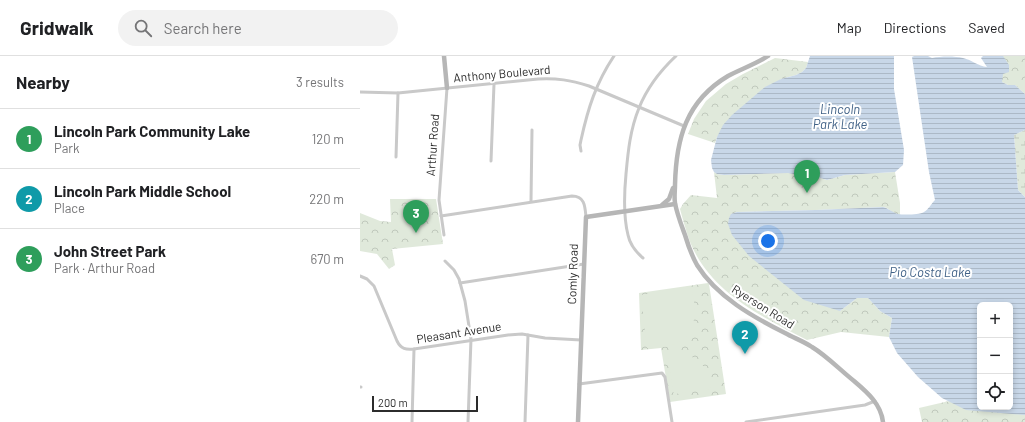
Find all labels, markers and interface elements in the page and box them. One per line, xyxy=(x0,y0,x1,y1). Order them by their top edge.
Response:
search box xyxy=(118,10,398,46)
text: Gridwalk xyxy=(20,16,94,39)
icon: search xyxy=(132,17,154,39)
text: Search here xyxy=(164,19,242,37)
text: Map xyxy=(837,19,862,36)
text: Directions xyxy=(884,19,946,36)
text: Saved xyxy=(968,19,1005,36)
street label: Anthony Boulevard xyxy=(453,62,551,84)
text: Nearby xyxy=(16,72,70,92)
text: 3 results xyxy=(296,74,344,90)
water label: Lincoln Park Lake xyxy=(813,101,868,132)
street label: Arthur Road xyxy=(423,113,441,177)
text: Lincoln Park Community Lake xyxy=(54,122,250,140)
text: 1 xyxy=(27,131,31,147)
text: 120 m xyxy=(312,131,344,147)
text: Park xyxy=(54,140,80,156)
pin: 1 xyxy=(794,160,820,193)
text: Lincoln Park Middle School xyxy=(54,182,231,200)
text: 2 xyxy=(25,191,33,207)
text: 220 m xyxy=(309,191,344,207)
text: Place xyxy=(54,200,85,216)
pin: 3 xyxy=(403,200,429,233)
your location xyxy=(758,231,778,251)
text: John Street Park xyxy=(54,242,166,260)
street label: Comly Road xyxy=(564,243,580,305)
text: 3 xyxy=(25,251,33,267)
text: 670 m xyxy=(310,251,344,267)
text: Park · Arthur Road xyxy=(54,260,155,276)
water label: Pio Costa Lake xyxy=(889,264,971,280)
street label: Ryerson Road xyxy=(730,281,797,331)
map controls xyxy=(977,302,1013,410)
button: + xyxy=(977,302,1013,338)
street label: Pleasant Avenue xyxy=(415,318,502,346)
pin: 2 xyxy=(732,321,758,354)
button: − xyxy=(977,338,1013,374)
button: locate xyxy=(977,374,1013,410)
scale bar xyxy=(372,394,478,413)
text: 200 m xyxy=(378,396,408,409)

